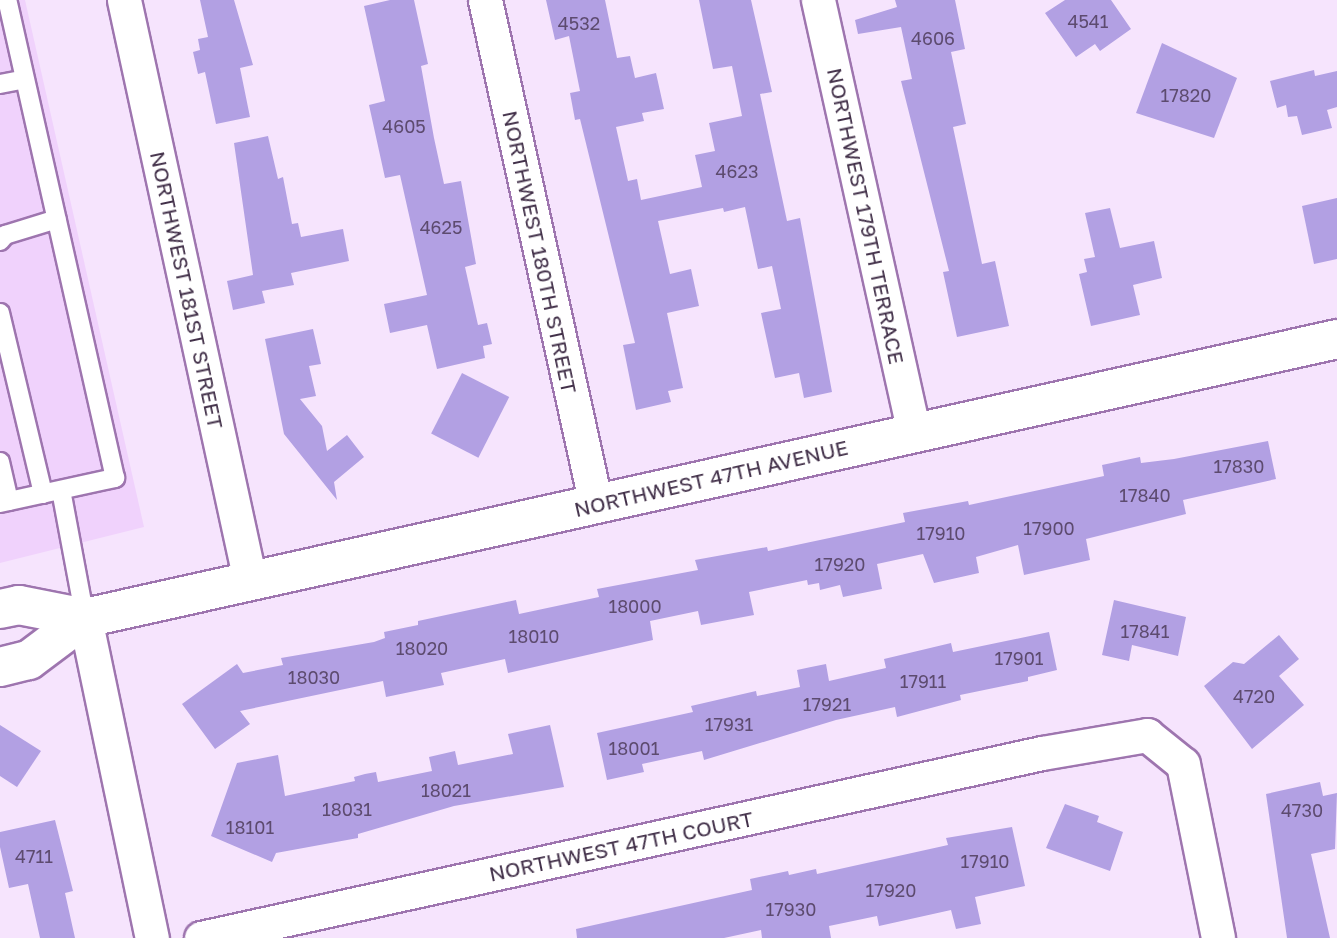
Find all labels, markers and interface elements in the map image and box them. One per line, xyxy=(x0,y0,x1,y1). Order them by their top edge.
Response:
house number: 4541 xyxy=(1067,10,1109,32)
house number: 4532 xyxy=(558,12,600,34)
house number: 4606 xyxy=(911,27,955,49)
street label: NORTHWEST 179TH TERRACE xyxy=(822,65,910,367)
house number: 17820 xyxy=(1161,84,1211,106)
street label: NORTHWEST 180TH STREET xyxy=(498,108,582,396)
house number: 4605 xyxy=(382,115,426,137)
street label: NORTHWEST 181ST STREET xyxy=(145,149,229,431)
house number: 4623 xyxy=(716,160,758,182)
house number: 4625 xyxy=(420,216,462,238)
street label: NORTHWEST 47TH AVENUE xyxy=(572,434,850,522)
house number: 17830 xyxy=(1214,455,1264,477)
house number: 17840 xyxy=(1119,484,1171,506)
house number: 17900 xyxy=(1023,517,1075,539)
house number: 17910 xyxy=(916,522,966,544)
house number: 17920 xyxy=(815,553,865,575)
house number: 18000 xyxy=(608,595,662,617)
house number: 17841 xyxy=(1121,620,1169,642)
house number: 18010 xyxy=(509,625,559,647)
house number: 18020 xyxy=(396,637,448,659)
house number: 17901 xyxy=(994,647,1044,669)
house number: 18030 xyxy=(288,666,340,688)
house number: 17911 xyxy=(900,670,946,692)
house number: 4720 xyxy=(1233,685,1275,707)
house number: 17921 xyxy=(803,693,851,715)
house number: 17931 xyxy=(705,713,753,735)
house number: 18001 xyxy=(609,737,659,759)
house number: 18021 xyxy=(421,779,471,801)
house number: 18031 xyxy=(322,798,372,820)
house number: 4730 xyxy=(1281,799,1323,821)
street label: NORTHWEST 47TH COURT xyxy=(487,806,755,886)
house number: 18101 xyxy=(226,816,274,838)
house number: 4711 xyxy=(15,845,53,867)
house number: 17910 xyxy=(960,850,1010,872)
house number: 17920 xyxy=(866,879,916,901)
house number: 17930 xyxy=(766,898,816,920)

